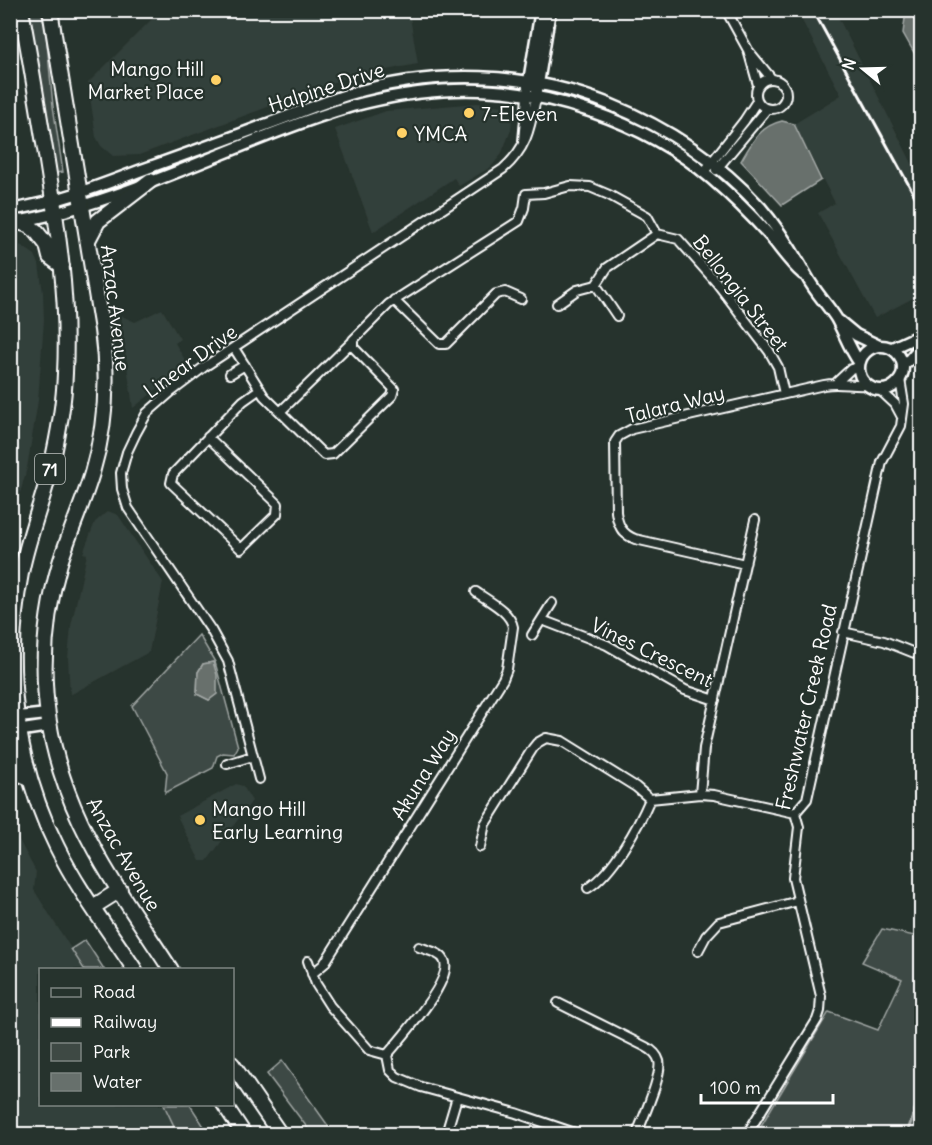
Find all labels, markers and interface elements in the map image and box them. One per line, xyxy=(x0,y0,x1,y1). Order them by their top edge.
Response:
north arrow xyxy=(833,39,893,99)
place label: Mango Hill Market Place xyxy=(88,56,204,104)
street label: Halpine Drive xyxy=(265,56,387,118)
text: N xyxy=(838,56,860,73)
marker: Mango Hill Market Place xyxy=(209,73,223,87)
place label: 7-Eleven xyxy=(481,101,558,126)
marker: 7-Eleven xyxy=(462,106,476,120)
place label: YMCA xyxy=(414,121,467,146)
marker: YMCA xyxy=(395,126,409,140)
street label: Bellongia Street xyxy=(688,230,794,356)
street label: Anzac Avenue xyxy=(96,243,136,373)
street label: Linear Drive xyxy=(138,319,242,403)
street label: Talara Way xyxy=(623,380,727,428)
road number: 71 xyxy=(35,454,65,484)
street label: Freshwater Creek Road xyxy=(770,601,842,812)
street label: Vines Crescent xyxy=(587,612,717,692)
street label: Akuna Way xyxy=(385,724,461,824)
street label: Anzac Avenue xyxy=(81,793,167,915)
place label: Mango Hill Early Learning xyxy=(212,796,343,844)
marker: Mango Hill Early Learning xyxy=(193,813,207,827)
legend xyxy=(39,968,234,1106)
text: Road xyxy=(93,980,136,1003)
text: Railway xyxy=(93,1010,157,1033)
text: Park xyxy=(93,1040,130,1063)
scale bar xyxy=(701,1067,833,1105)
text: Water xyxy=(93,1070,143,1093)
text: 100 m xyxy=(710,1076,761,1099)

